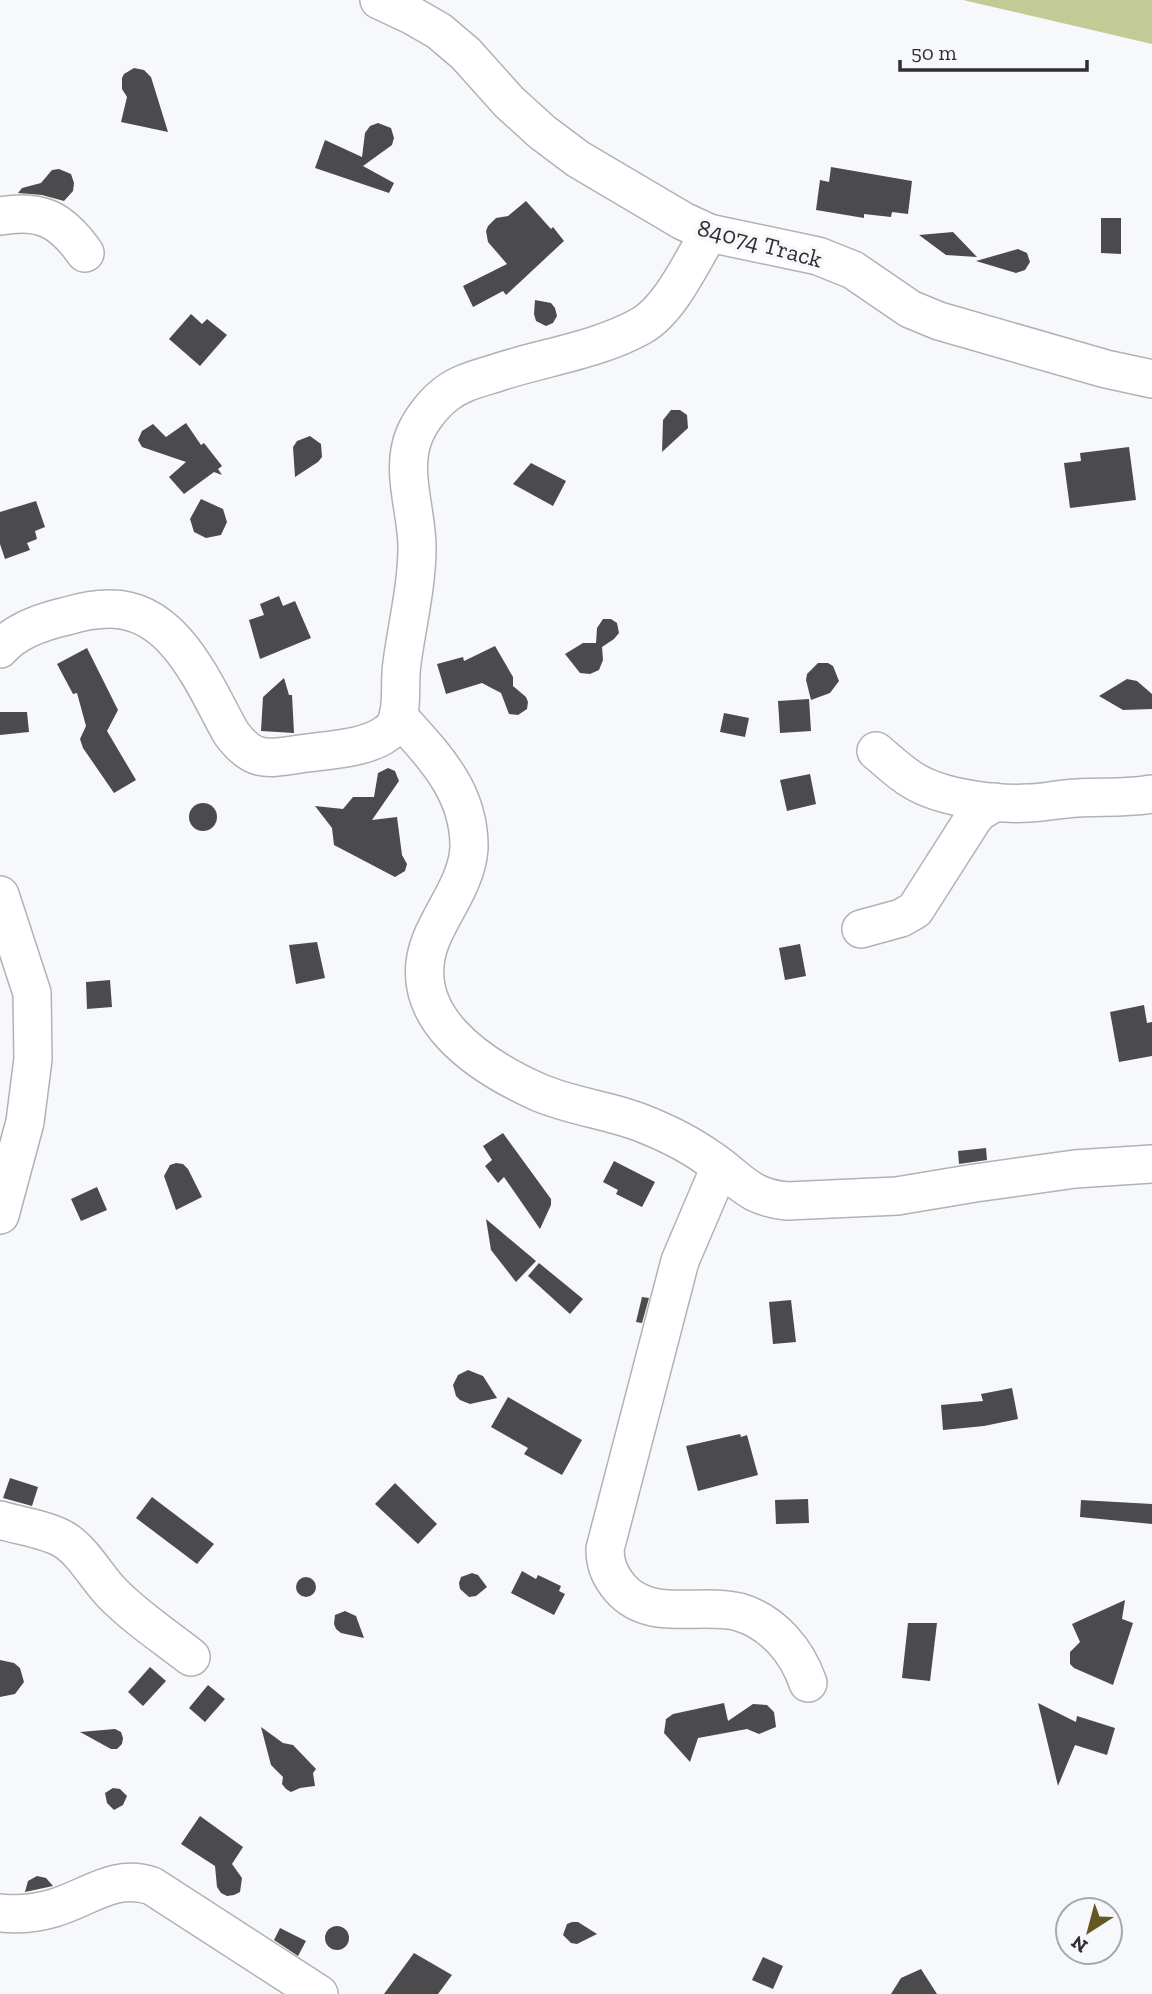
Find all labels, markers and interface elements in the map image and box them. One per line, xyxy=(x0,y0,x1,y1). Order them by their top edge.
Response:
scale bar xyxy=(900,28,1087,72)
text: 50 m xyxy=(911,40,957,65)
street label: 84074 Track xyxy=(694,212,826,274)
north arrow xyxy=(1054,1896,1124,1966)
text: N xyxy=(1067,1931,1092,1958)

